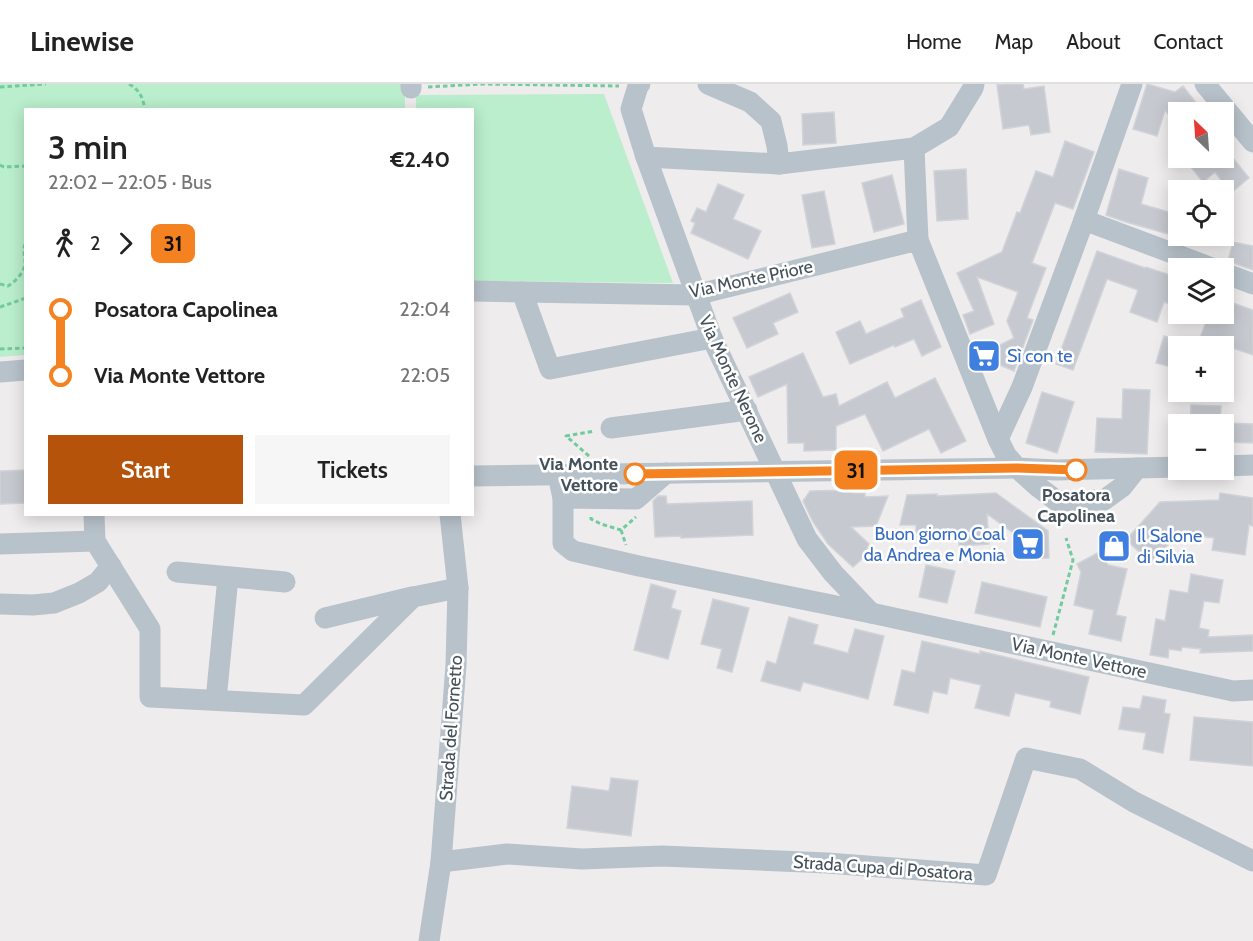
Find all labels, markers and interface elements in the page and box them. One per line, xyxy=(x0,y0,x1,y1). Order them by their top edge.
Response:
text: Linewise xyxy=(30,24,134,58)
text: Home xyxy=(906,29,962,54)
text: Map xyxy=(995,29,1033,54)
text: About xyxy=(1066,29,1120,54)
text: Contact xyxy=(1153,29,1223,54)
north arrow xyxy=(1168,102,1234,168)
map controls xyxy=(1168,102,1234,480)
text: 3 min xyxy=(48,127,128,167)
text: €2.40 xyxy=(390,146,450,173)
text: 22:02 – 22:05 · Bus xyxy=(48,170,212,194)
button: locate xyxy=(1168,180,1234,246)
icon: walk xyxy=(48,227,81,260)
icon: forward xyxy=(109,227,142,260)
text: 2 xyxy=(90,231,100,255)
text: 31 xyxy=(163,231,183,256)
street label: Via Monte Priore xyxy=(687,255,815,303)
button: layers xyxy=(1168,258,1234,324)
text: Posatora Capolinea xyxy=(94,296,278,323)
text: 22:04 xyxy=(399,297,450,321)
street label: Via Monte Nerone xyxy=(694,312,772,446)
button: + xyxy=(1168,336,1234,402)
supermarket icon: Sì con te xyxy=(966,338,1002,374)
place label: Sì con te xyxy=(1007,345,1073,367)
text: Via Monte Vettore xyxy=(94,362,265,389)
text: 22:05 xyxy=(400,363,450,387)
button: − xyxy=(1168,414,1234,480)
button: Start xyxy=(48,435,243,504)
button: Tickets xyxy=(255,435,450,504)
line badge: 31 xyxy=(829,450,883,490)
place label: Via Monte Vettore xyxy=(539,453,618,496)
text: 31 xyxy=(846,458,866,483)
marker: Posatora Capolinea xyxy=(1065,459,1087,481)
marker: Via Monte Vettore xyxy=(624,463,646,485)
place label: Posatora Capolinea xyxy=(1037,484,1115,527)
place label: Buon giorno Coal da Andrea e Monia xyxy=(864,523,1006,566)
place label: Il Salone di Silvia xyxy=(1137,525,1202,568)
supermarket icon: Buon giorno Coal da Andrea e Monia xyxy=(1010,526,1046,562)
shop icon: Il Salone di Silvia xyxy=(1096,528,1132,564)
street label: Via Monte Vettore xyxy=(1009,633,1149,683)
street label: Strada del Fornetto xyxy=(435,654,467,802)
street label: Strada Cupa di Posatora xyxy=(792,851,974,885)

